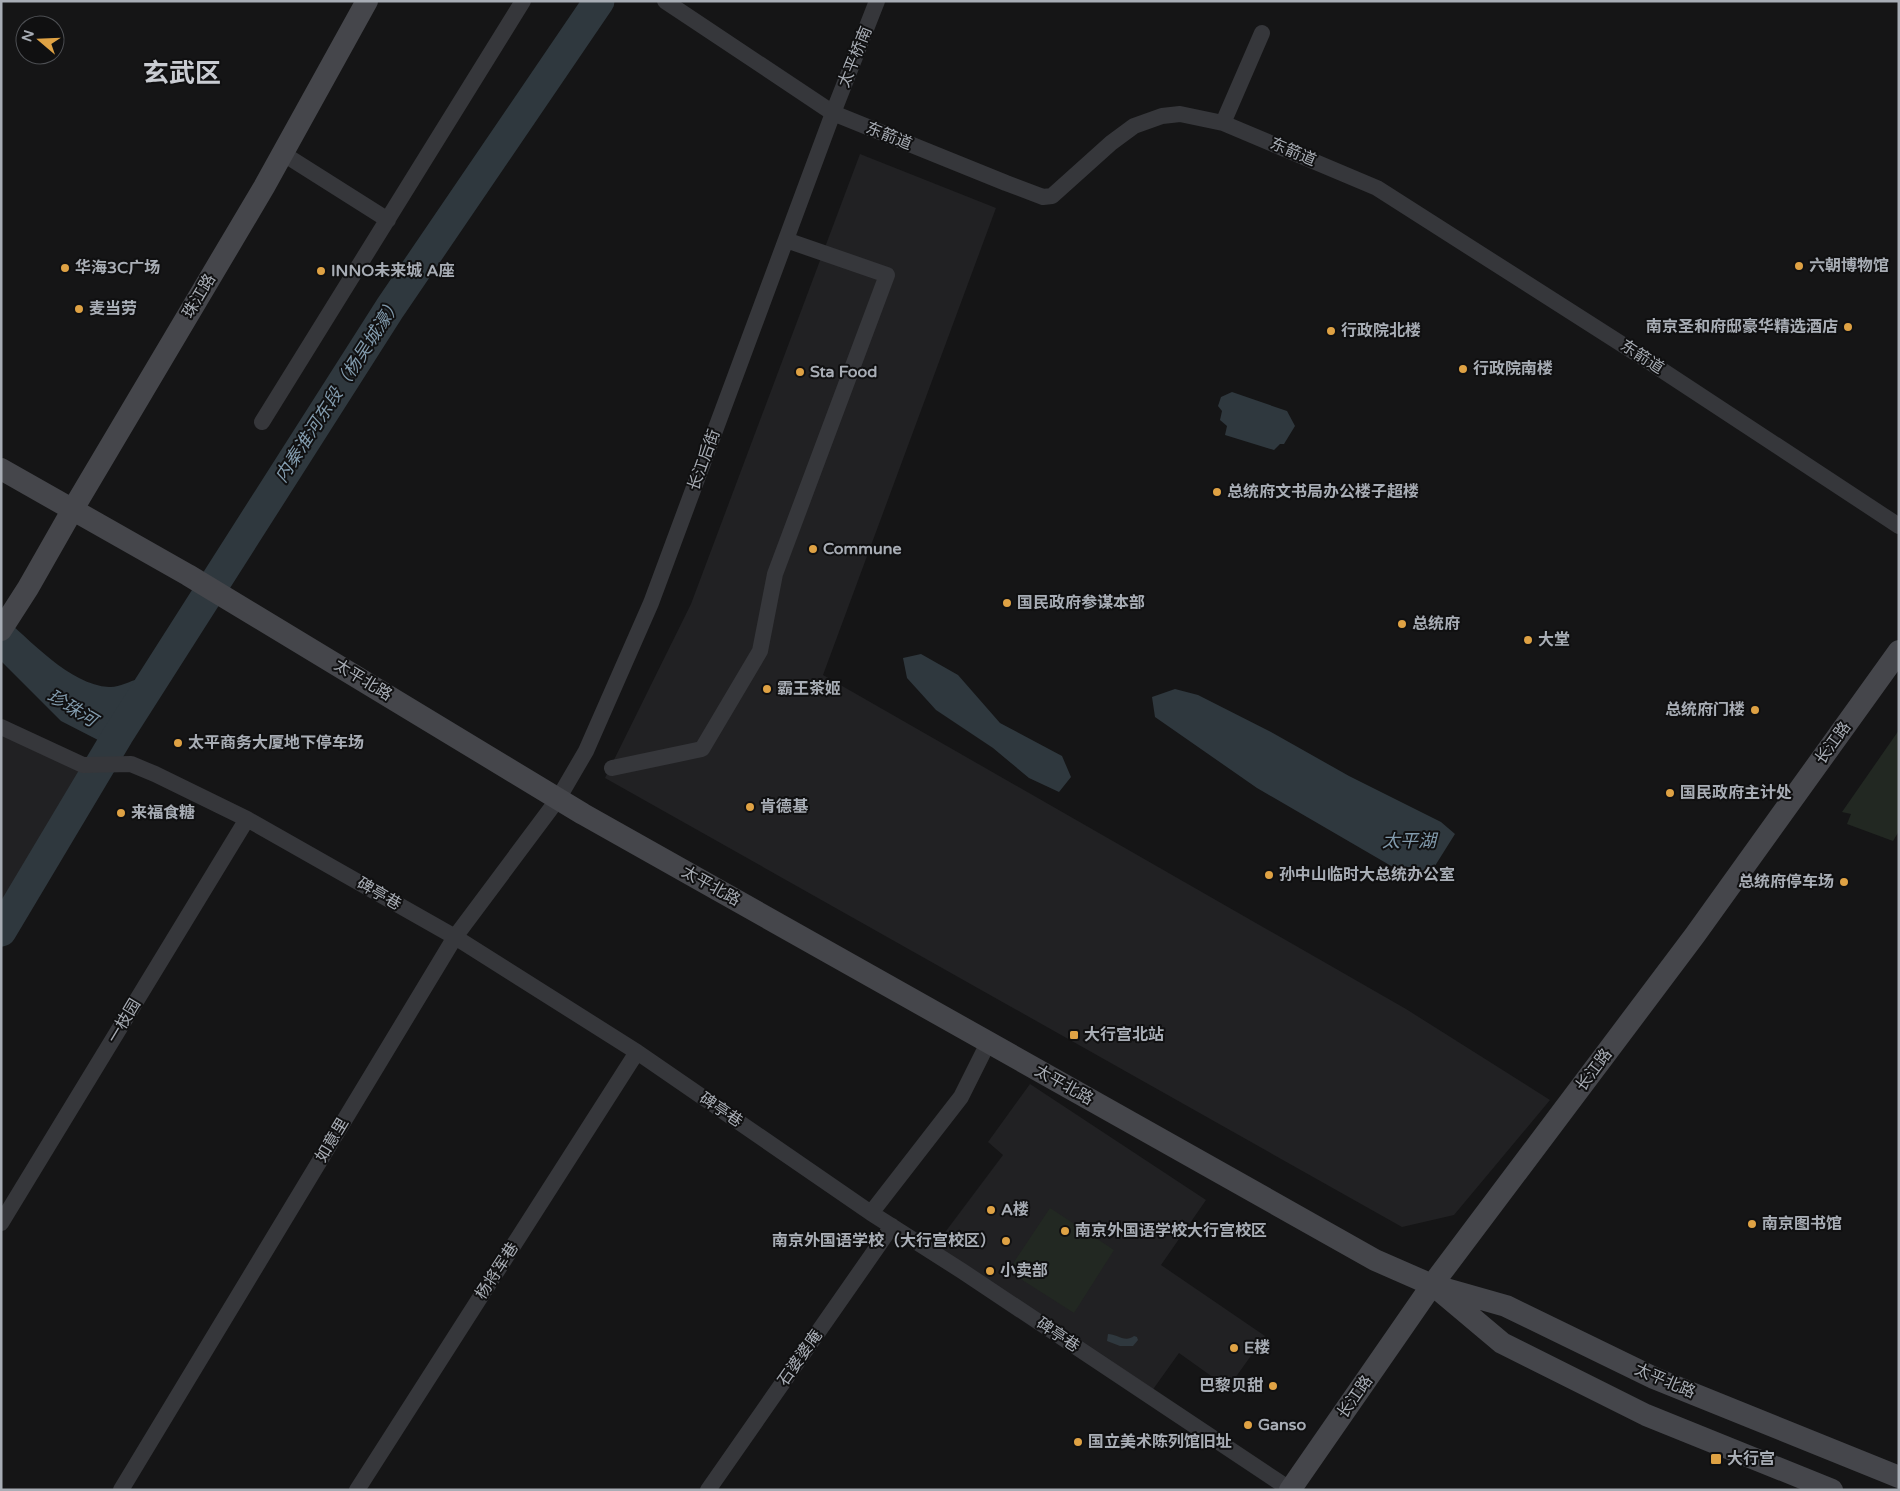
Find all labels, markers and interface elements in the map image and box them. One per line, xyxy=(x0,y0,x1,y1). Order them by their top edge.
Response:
north arrow xyxy=(15,15,65,65)
street label: 太平桥南 xyxy=(834,24,876,90)
text: N xyxy=(18,28,38,44)
district label: 玄武区 xyxy=(143,58,221,89)
street label: 东箭道 xyxy=(863,118,915,154)
street label: 东箭道 xyxy=(1267,133,1319,171)
place label: 六朝博物馆 xyxy=(1809,256,1889,276)
place label: 华海3C广场 xyxy=(75,258,160,278)
marker: 六朝博物馆 xyxy=(1793,260,1805,272)
place label: INNO未来城 A座 xyxy=(331,261,454,281)
marker: 华海3C广场 xyxy=(59,262,71,274)
marker: INNO未来城 A座 xyxy=(315,265,327,277)
street label: 珠江路 xyxy=(178,270,220,322)
water label: 内秦淮河东段（杨吴城濠） xyxy=(270,293,406,487)
place label: 麦当劳 xyxy=(89,299,137,319)
marker: 麦当劳 xyxy=(73,303,85,315)
place label: 南京圣和府邸豪华精选酒店 xyxy=(1646,317,1838,337)
place label: 行政院北楼 xyxy=(1341,321,1421,341)
marker: 南京圣和府邸豪华精选酒店 xyxy=(1842,321,1854,333)
marker: 行政院北楼 xyxy=(1325,325,1337,337)
street label: 东箭道 xyxy=(1616,336,1668,378)
place label: 行政院南楼 xyxy=(1473,359,1553,379)
place label: Sta Food xyxy=(810,362,877,382)
marker: 行政院南楼 xyxy=(1457,363,1469,375)
marker: Sta Food xyxy=(794,366,806,378)
street label: 长江后街 xyxy=(684,427,724,493)
place label: 总统府文书局办公楼子超楼 xyxy=(1227,482,1419,502)
marker: 总统府文书局办公楼子超楼 xyxy=(1211,486,1223,498)
place label: Commune xyxy=(823,539,901,559)
marker: Commune xyxy=(807,543,819,555)
place label: 国民政府参谋本部 xyxy=(1017,593,1145,613)
marker: 国民政府参谋本部 xyxy=(1001,597,1013,609)
place label: 总统府 xyxy=(1412,614,1460,634)
marker: 总统府 xyxy=(1396,618,1408,630)
place label: 大堂 xyxy=(1538,630,1570,650)
marker: 大堂 xyxy=(1522,634,1534,646)
street label: 太平北路 xyxy=(330,655,396,705)
place label: 霸王茶姬 xyxy=(777,679,841,699)
marker: 霸王茶姬 xyxy=(761,683,773,695)
water label: 珍珠河 xyxy=(43,685,103,733)
place label: 总统府门楼 xyxy=(1665,700,1745,720)
marker: 总统府门楼 xyxy=(1749,704,1761,716)
street label: 长江路 xyxy=(1811,718,1855,768)
place label: 太平商务大厦地下停车场 xyxy=(188,733,364,753)
marker: 太平商务大厦地下停车场 xyxy=(172,737,184,749)
place label: 国民政府主计处 xyxy=(1680,783,1792,803)
marker: 国民政府主计处 xyxy=(1664,787,1676,799)
place label: 肯德基 xyxy=(760,797,809,817)
marker: 肯德基 xyxy=(744,801,756,813)
place label: 来福食糖 xyxy=(131,803,195,823)
marker: 来福食糖 xyxy=(115,807,127,819)
water label: 太平湖 xyxy=(1382,830,1439,852)
street label: 太平北路 xyxy=(678,862,744,910)
place label: 孙中山临时大总统办公室 xyxy=(1279,865,1455,885)
marker: 孙中山临时大总统办公室 xyxy=(1263,869,1275,881)
place label: 总统府停车场 xyxy=(1738,872,1834,892)
street label: 碑亭巷 xyxy=(353,873,405,915)
marker: 总统府停车场 xyxy=(1838,876,1850,888)
street label: 一枝园 xyxy=(103,995,145,1047)
place label: 大行宫北站 xyxy=(1084,1025,1164,1045)
marker: 大行宫北站 xyxy=(1068,1029,1080,1041)
street label: 长江路 xyxy=(1572,1045,1616,1095)
street label: 太平北路 xyxy=(1031,1061,1097,1109)
street label: 碑亭巷 xyxy=(696,1088,746,1132)
street label: 如意里 xyxy=(311,1114,353,1166)
place label: A楼 xyxy=(1001,1200,1029,1220)
marker: A楼 xyxy=(985,1204,997,1216)
place label: 南京图书馆 xyxy=(1762,1214,1842,1234)
marker: 南京图书馆 xyxy=(1746,1218,1758,1230)
place label: 南京外国语学校大行宫校区 xyxy=(1075,1221,1267,1241)
marker: 南京外国语学校大行宫校区 xyxy=(1059,1225,1071,1237)
place label: 南京外国语学校（大行宫校区） xyxy=(772,1231,996,1251)
marker: 南京外国语学校（大行宫校区） xyxy=(1000,1235,1012,1247)
street label: 杨将军巷 xyxy=(471,1239,523,1303)
place label: 小卖部 xyxy=(1000,1261,1048,1281)
marker: 小卖部 xyxy=(984,1265,996,1277)
street label: 碑亭巷 xyxy=(1033,1313,1083,1357)
street label: 石婆婆庵 xyxy=(773,1326,827,1390)
place label: E楼 xyxy=(1244,1338,1270,1358)
marker: E楼 xyxy=(1228,1342,1240,1354)
street label: 太平北路 xyxy=(1632,1359,1698,1403)
street label: 长江路 xyxy=(1333,1372,1377,1422)
place label: 巴黎贝甜 xyxy=(1199,1376,1263,1396)
marker: 巴黎贝甜 xyxy=(1267,1380,1279,1392)
place label: Ganso xyxy=(1258,1415,1307,1435)
marker: Ganso xyxy=(1242,1419,1254,1431)
place label: 国立美术陈列馆旧址 xyxy=(1088,1432,1232,1452)
marker: 国立美术陈列馆旧址 xyxy=(1072,1436,1084,1448)
place label: 大行宫 xyxy=(1727,1449,1775,1469)
marker: 大行宫 xyxy=(1709,1452,1723,1466)

